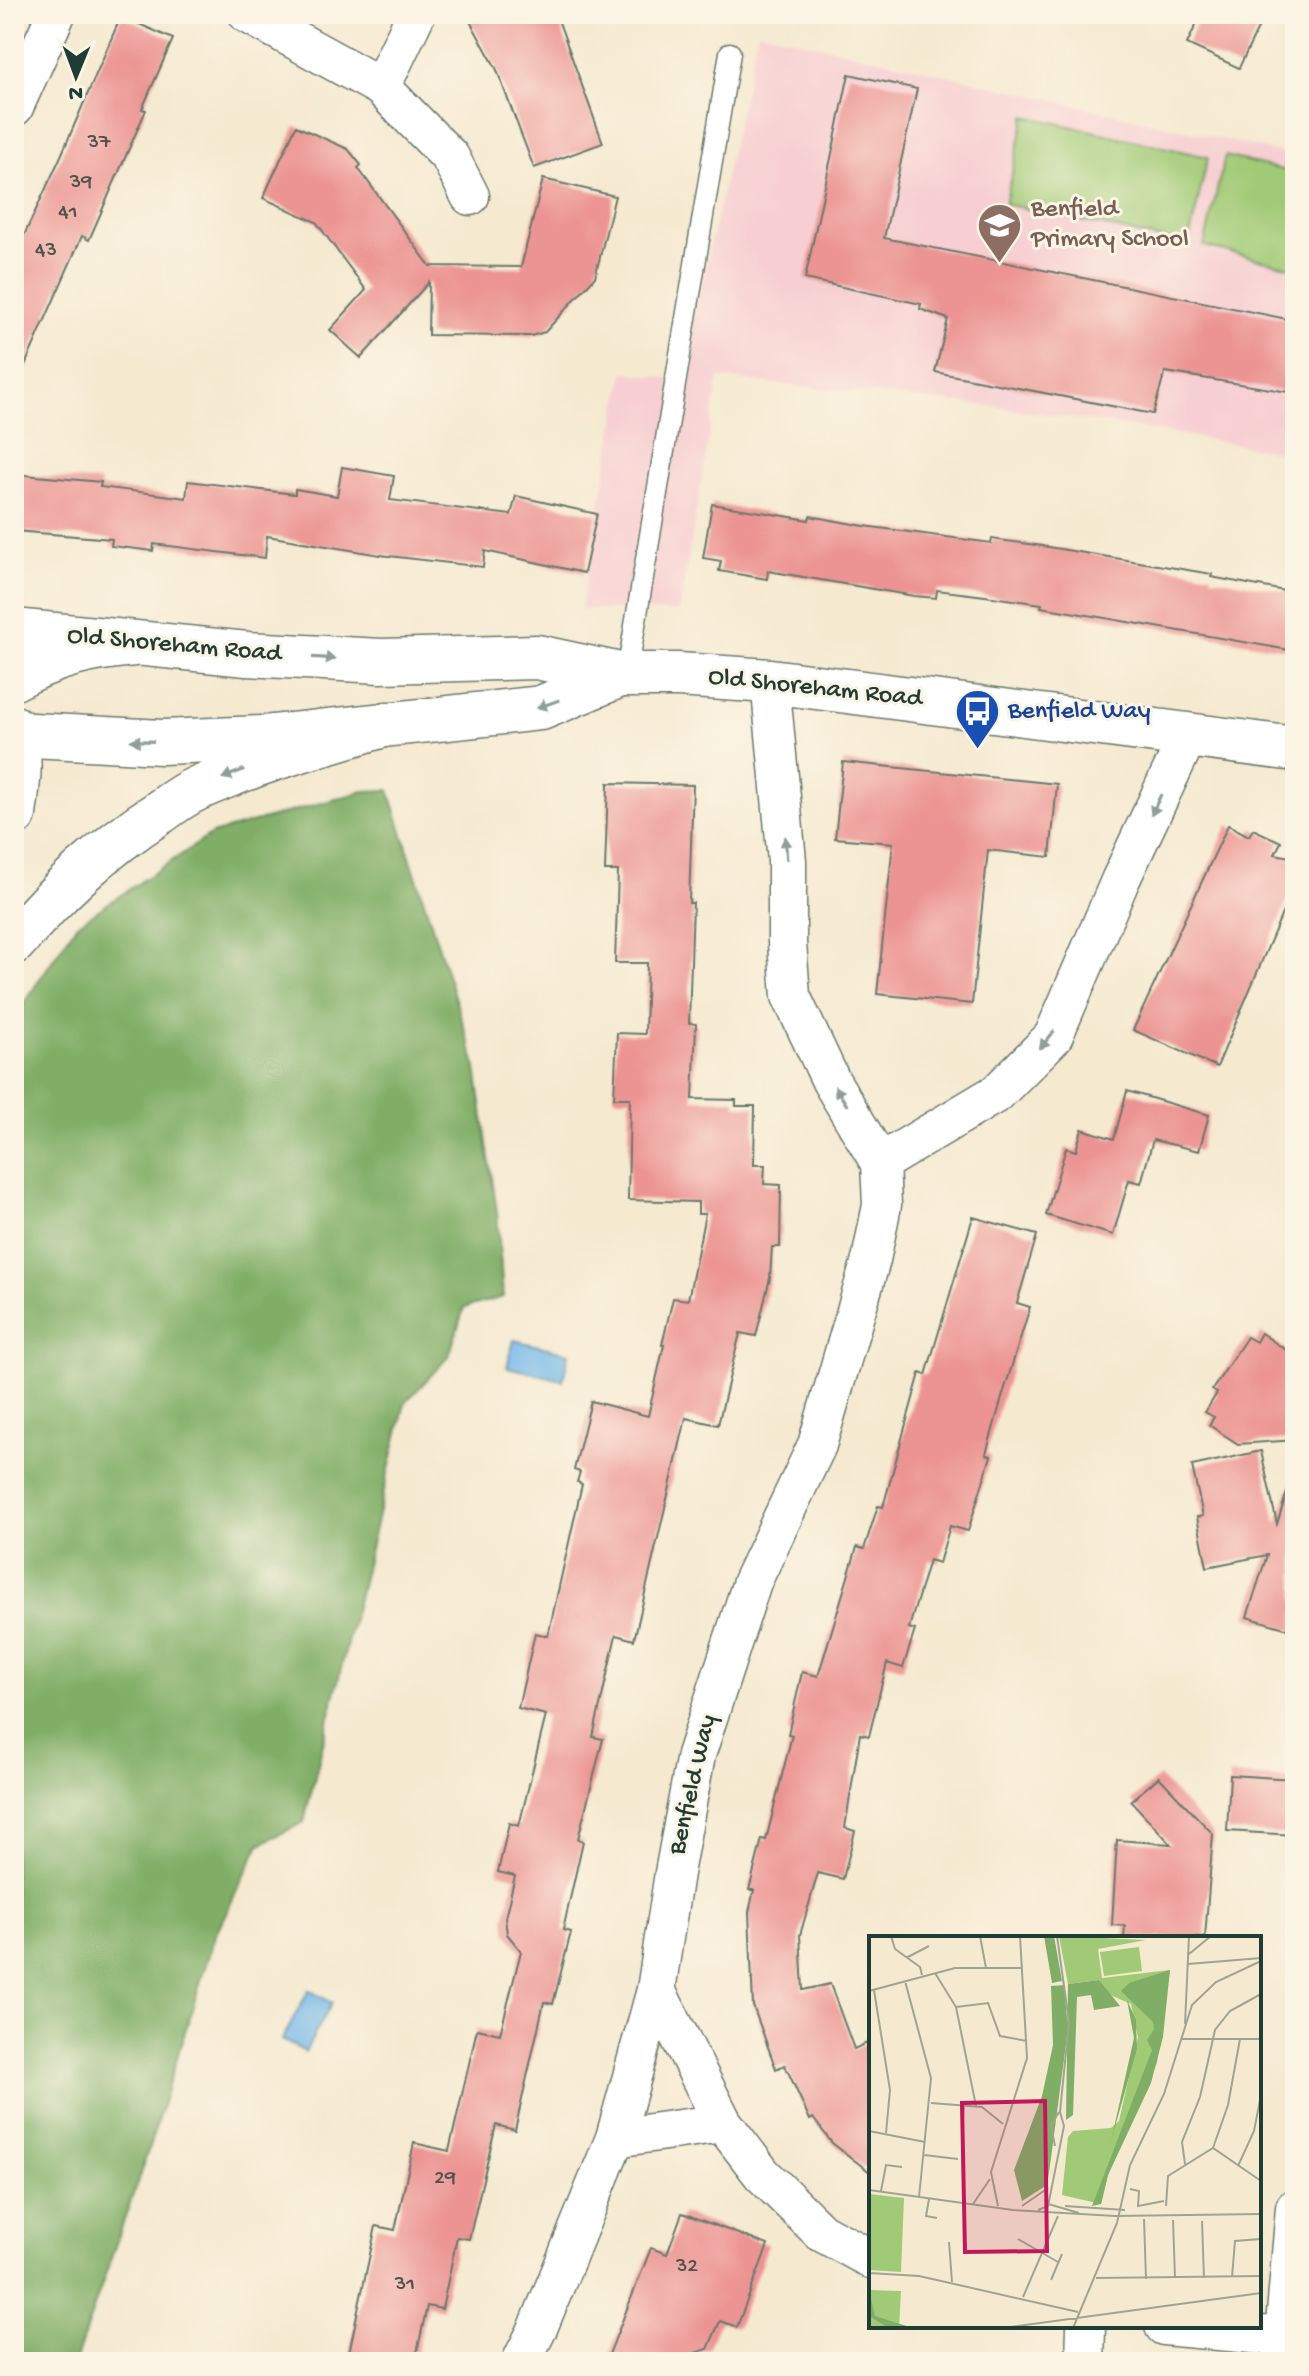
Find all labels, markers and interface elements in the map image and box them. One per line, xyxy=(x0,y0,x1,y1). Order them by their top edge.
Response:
north arrow xyxy=(36,36,116,116)
text: N xyxy=(68,79,83,105)
house number: 37 xyxy=(87,130,111,156)
house number: 39 xyxy=(69,170,92,196)
place label: Benfield Primary School xyxy=(1030,195,1189,256)
house number: 41 xyxy=(58,200,78,226)
school or university icon: Benfield Primary School xyxy=(976,201,1024,264)
house number: 43 xyxy=(35,238,57,264)
street label: Old Shoreham Road xyxy=(66,621,284,671)
one-way arrow xyxy=(312,652,337,665)
street label: Old Shoreham Road xyxy=(707,662,925,716)
bus stop icon: Benfield Way xyxy=(953,688,1001,751)
place label: Benfield Way xyxy=(1007,697,1151,728)
one-way arrow xyxy=(535,699,559,711)
one-way arrow xyxy=(129,735,154,748)
one-way arrow xyxy=(221,768,245,781)
one-way arrow xyxy=(1149,793,1163,816)
one-way arrow xyxy=(779,835,792,860)
one-way arrow xyxy=(1039,1030,1056,1051)
one-way arrow xyxy=(834,1085,848,1107)
street label: Benfield Way xyxy=(663,1712,725,1859)
inset map xyxy=(869,1936,1261,2328)
house number: 29 xyxy=(434,2166,456,2192)
house number: 32 xyxy=(675,2254,698,2280)
house number: 31 xyxy=(394,2272,415,2298)

